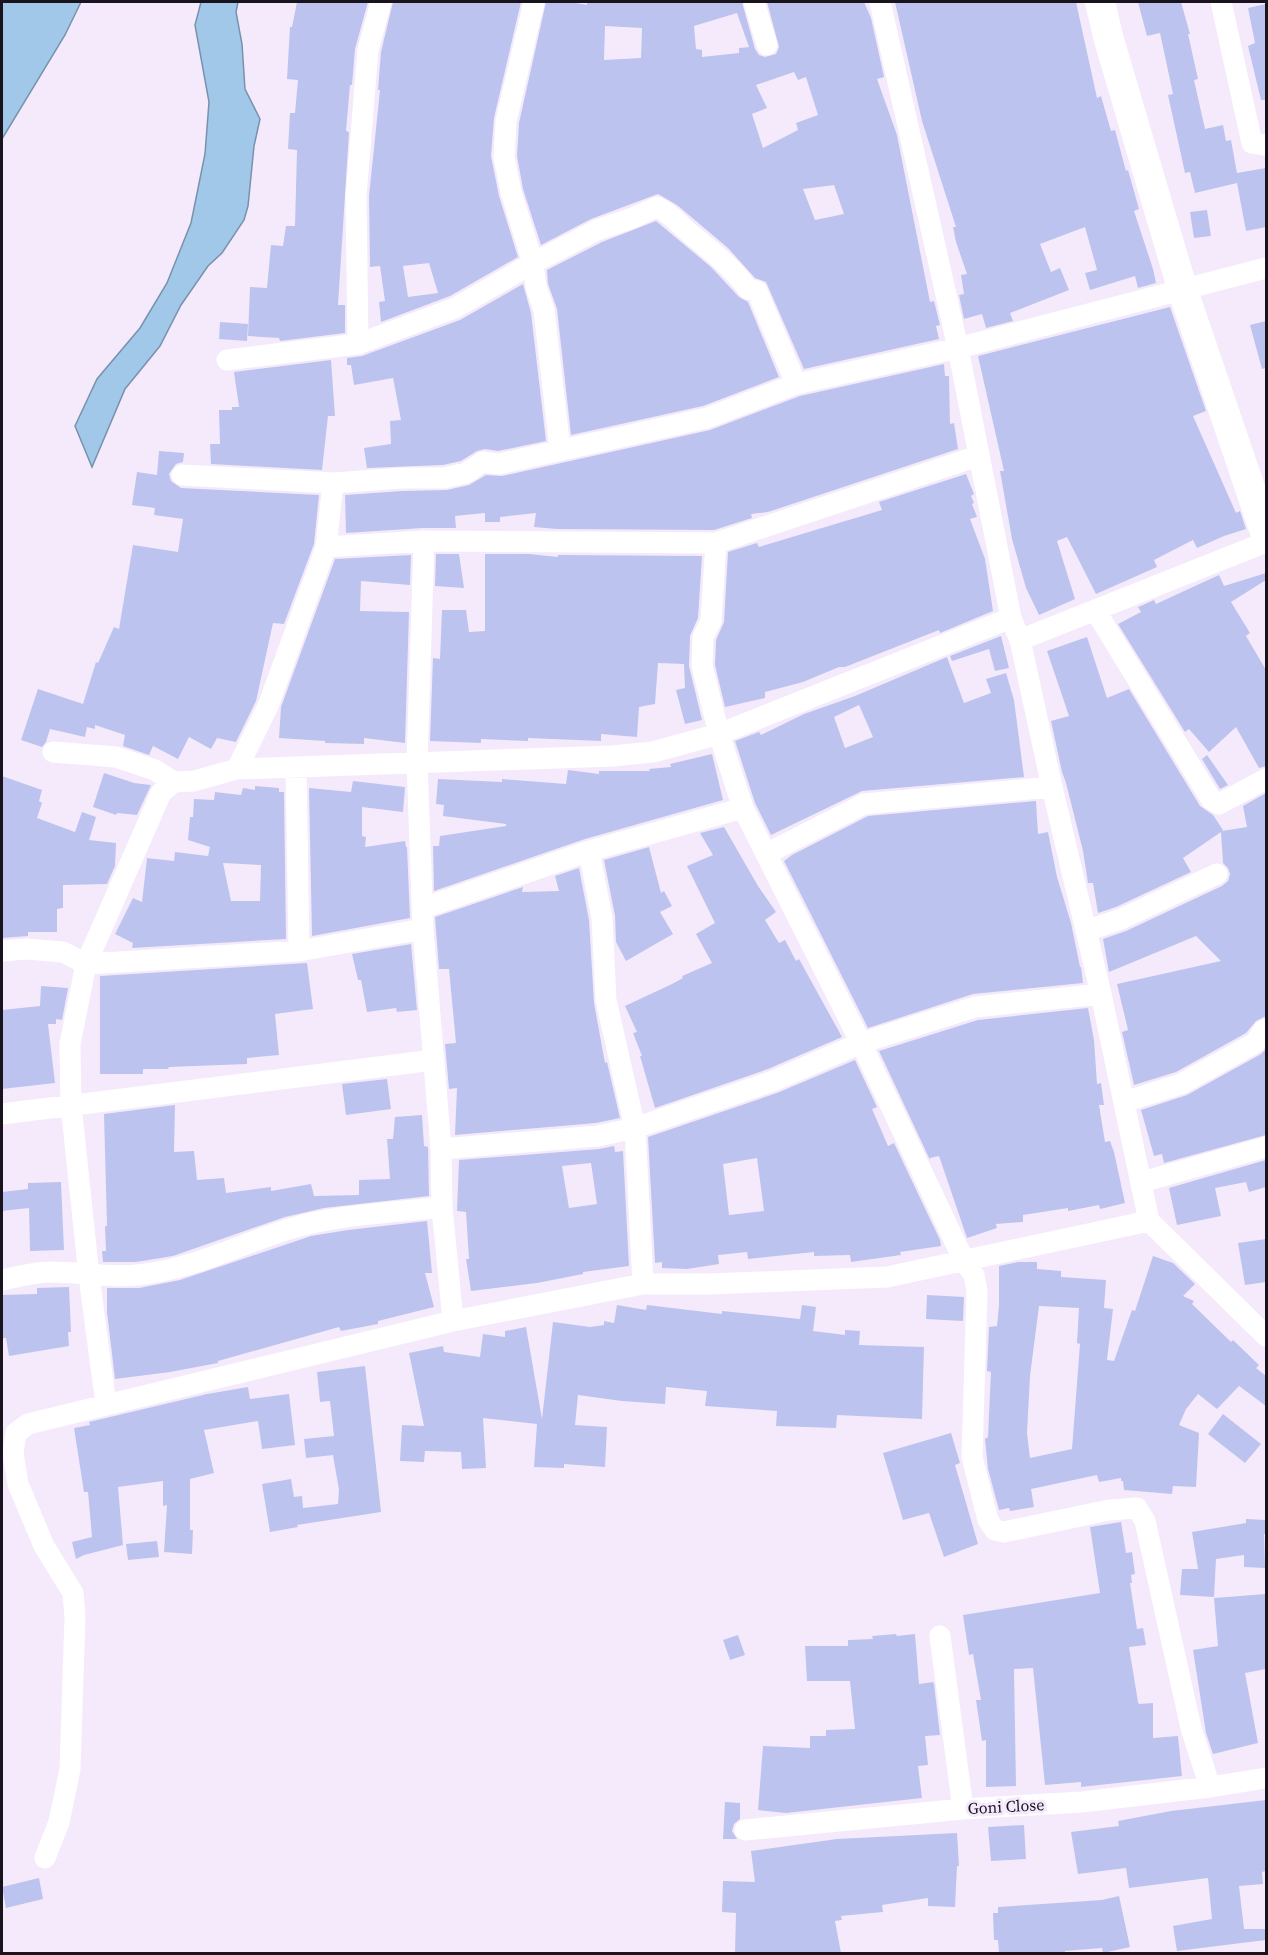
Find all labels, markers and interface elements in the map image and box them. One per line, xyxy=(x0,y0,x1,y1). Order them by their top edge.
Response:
street label: Goni Close xyxy=(967,1793,1045,1819)

